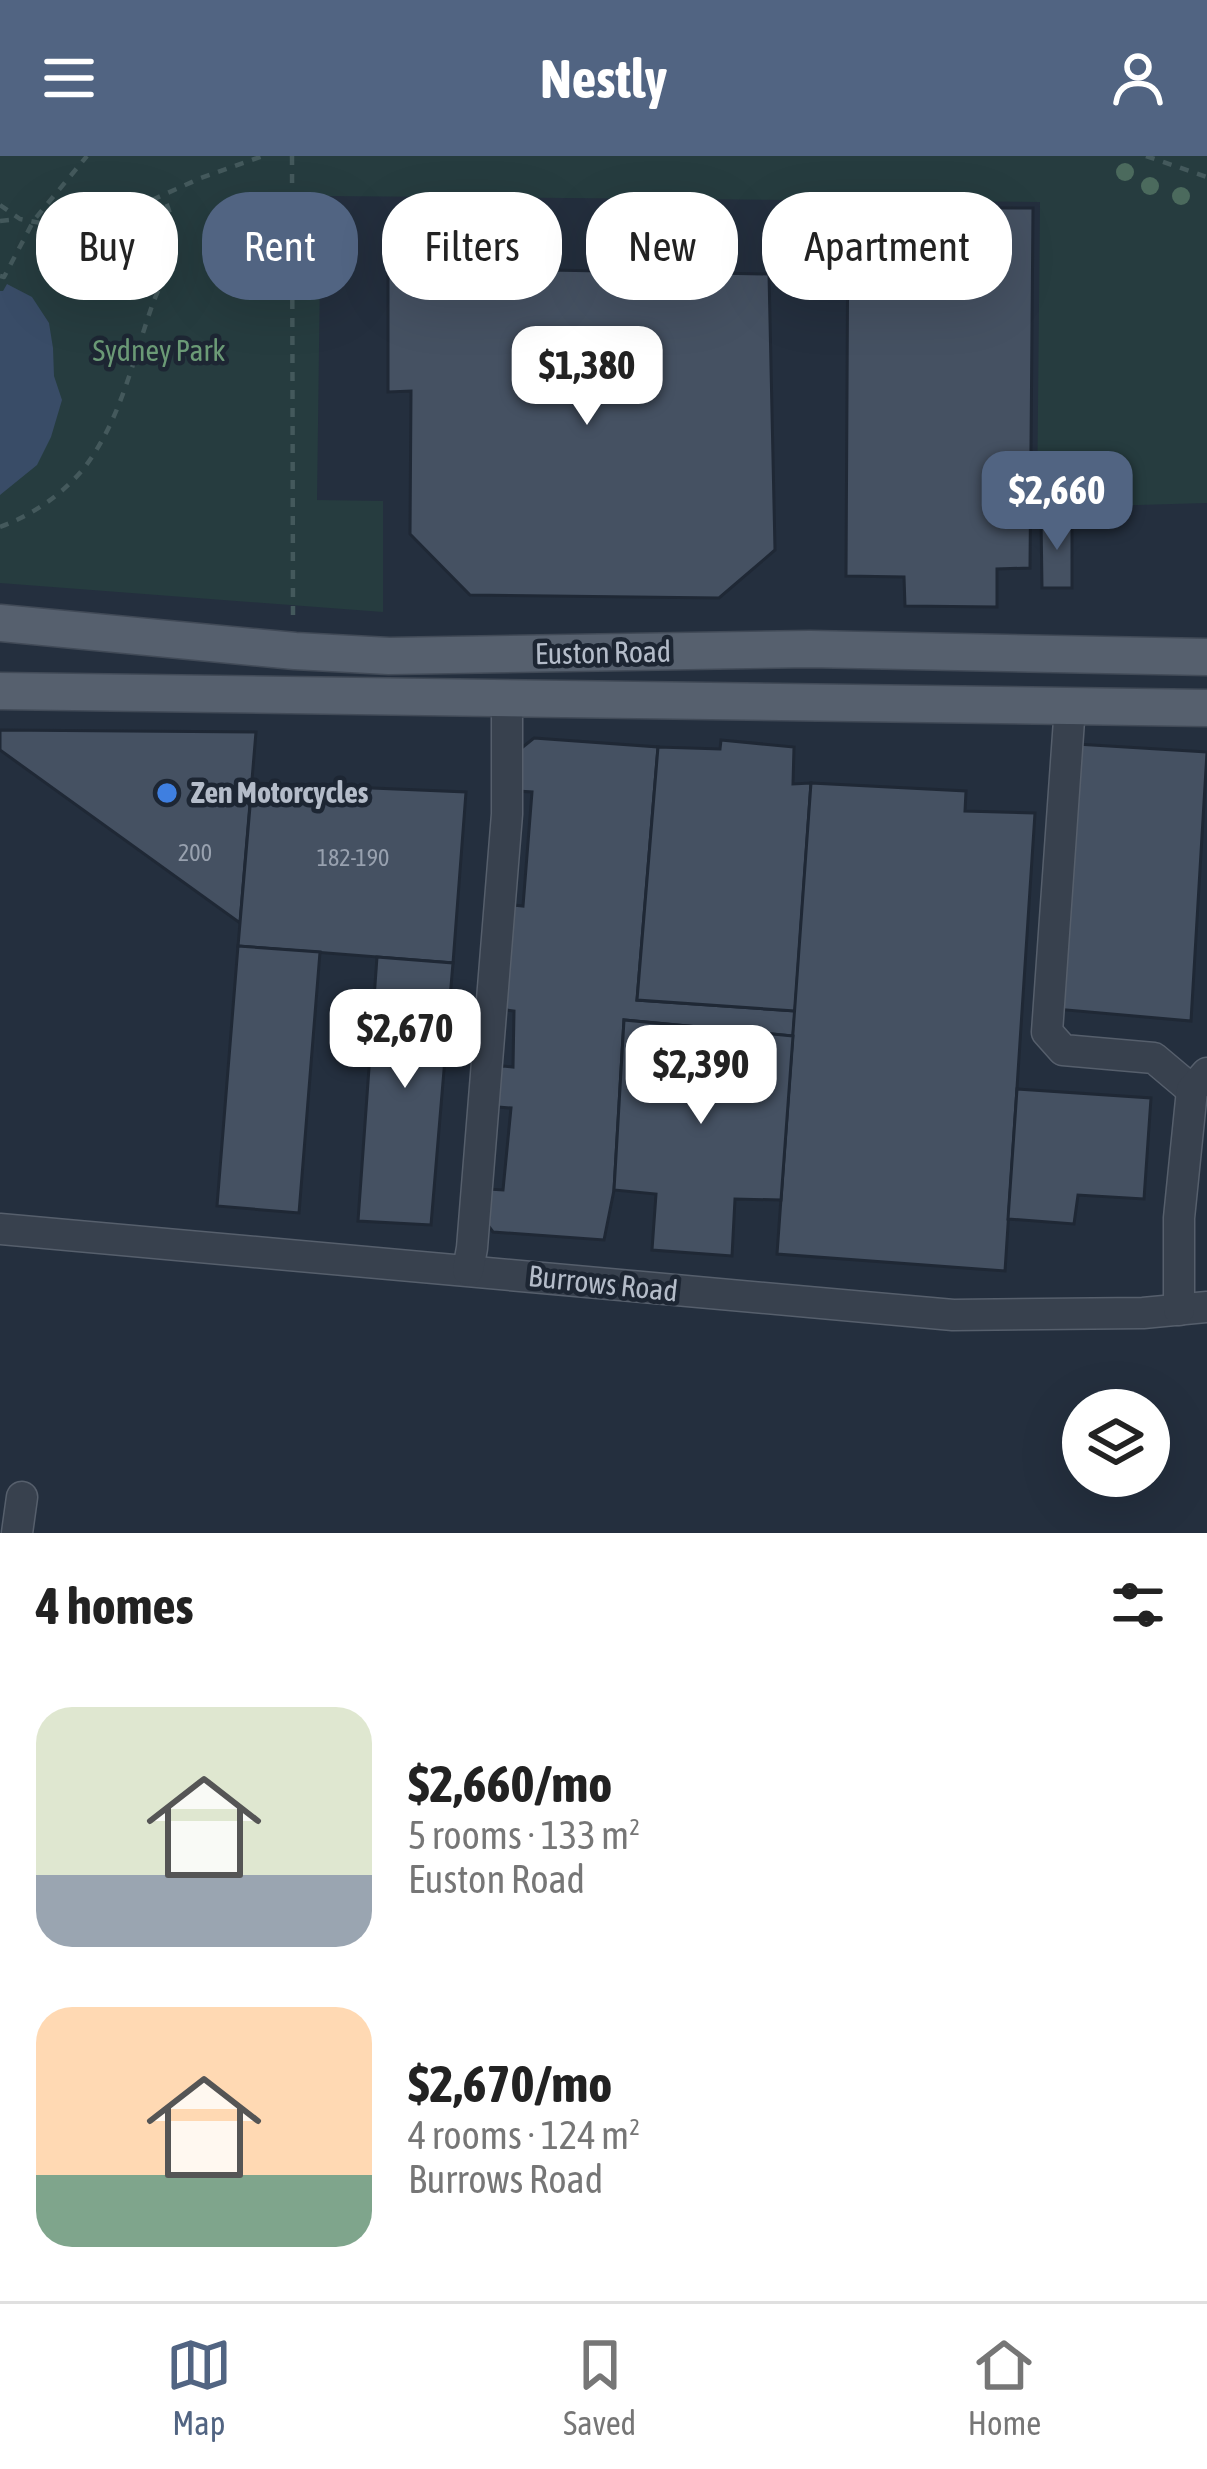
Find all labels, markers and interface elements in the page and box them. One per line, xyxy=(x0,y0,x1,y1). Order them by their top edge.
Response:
icon: menu xyxy=(36,45,102,111)
icon: person xyxy=(1105,45,1171,111)
text: Nestly xyxy=(540,48,667,109)
chip: Buy xyxy=(36,192,178,300)
chip: Rent xyxy=(202,192,358,300)
chip: Filters xyxy=(382,192,562,300)
chip: New xyxy=(586,192,738,300)
chip: Apartment xyxy=(762,192,1012,300)
pin: $1,380 xyxy=(489,326,685,428)
park label: Sydney Park xyxy=(92,333,226,367)
text: $1,380 xyxy=(539,343,635,387)
pin: $2,660 xyxy=(959,451,1155,553)
text: $2,660 xyxy=(1009,468,1105,512)
street label: Euston Road xyxy=(535,634,671,670)
place label: Zen Motorcycles xyxy=(191,775,369,809)
marker: Zen Motorcycles xyxy=(154,780,180,806)
house number: 200 xyxy=(178,839,212,866)
house number: 182-190 xyxy=(317,844,389,871)
pin: $2,670 xyxy=(307,989,503,1091)
text: $2,670 xyxy=(357,1006,453,1050)
pin: $2,390 xyxy=(603,1025,799,1127)
text: $2,390 xyxy=(653,1042,749,1086)
street label: Burrows Road xyxy=(527,1258,680,1308)
map controls xyxy=(1062,1389,1170,1497)
button: layers xyxy=(1062,1389,1170,1497)
icon: filters xyxy=(1105,1572,1171,1638)
text: 4 homes xyxy=(36,1576,194,1635)
text: $2,660/mo xyxy=(408,1754,612,1813)
icon: home xyxy=(132,1755,276,1899)
text: 5 rooms · 133 m² xyxy=(408,1813,640,1857)
text: Euston Road xyxy=(408,1857,585,1901)
text: $2,670/mo xyxy=(408,2054,612,2113)
icon: home xyxy=(132,2055,276,2199)
text: 4 rooms · 124 m² xyxy=(408,2113,640,2157)
text: Burrows Road xyxy=(408,2157,603,2201)
tab: Map xyxy=(166,2332,232,2442)
tab: Saved xyxy=(563,2332,636,2442)
tab: Home xyxy=(968,2332,1041,2442)

